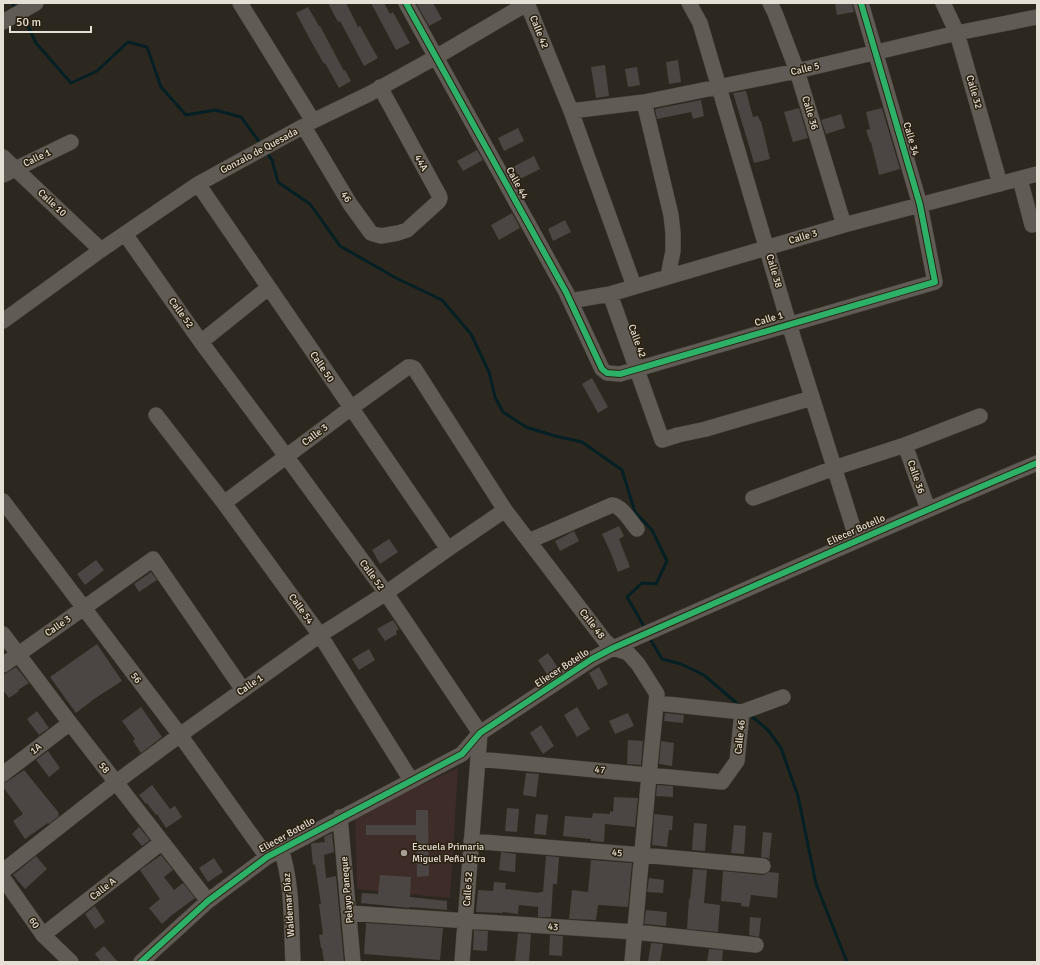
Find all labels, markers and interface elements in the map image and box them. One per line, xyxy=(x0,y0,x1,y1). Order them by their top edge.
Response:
scale bar xyxy=(10,8,91,34)
street label: Calle 42 xyxy=(527,14,551,50)
text: 50 m xyxy=(16,15,41,30)
street label: Calle 5 xyxy=(789,60,821,78)
street label: Calle 32 xyxy=(963,74,985,110)
street label: Calle 36 xyxy=(799,95,821,131)
street label: Calle 34 xyxy=(900,121,922,158)
street label: Gonzalo de Quesada xyxy=(218,125,300,177)
street label: Calle 1 xyxy=(21,146,53,170)
street label: 44A xyxy=(412,153,430,173)
street label: Calle 44 xyxy=(503,165,531,202)
street label: Calle 10 xyxy=(35,187,69,219)
street label: 46 xyxy=(338,189,354,205)
street label: Calle 3 xyxy=(787,227,819,247)
street label: Calle 38 xyxy=(763,253,785,289)
street label: Calle 52 xyxy=(166,295,196,331)
street label: Calle 1 xyxy=(753,309,785,329)
street label: Calle 42 xyxy=(625,323,649,359)
street label: Calle 50 xyxy=(307,349,337,385)
street label: Calle 3 xyxy=(300,421,330,449)
street label: Calle 36 xyxy=(905,459,927,495)
street label: Eliecer Botello xyxy=(825,512,887,548)
street label: Calle 52 xyxy=(357,557,387,593)
street label: Calle 54 xyxy=(286,591,316,627)
street label: Calle 48 xyxy=(577,607,607,641)
street label: Calle 3 xyxy=(43,613,73,639)
street label: Eliecer Botello xyxy=(533,646,591,690)
street label: 56 xyxy=(128,670,144,686)
street label: Calle 1 xyxy=(235,672,265,698)
street label: Calle 46 xyxy=(732,719,748,755)
street label: 1A xyxy=(28,741,44,757)
street label: 58 xyxy=(96,760,112,776)
street label: 47 xyxy=(594,764,606,776)
street label: Eliecer Botello xyxy=(257,815,317,855)
place label: Escuela Primaria Miguel Peña Utra xyxy=(412,841,486,865)
street label: 45 xyxy=(611,847,623,859)
marker: Escuela Primaria Miguel Peña Utra xyxy=(399,848,409,858)
street label: Pelayo Paneque xyxy=(338,856,356,924)
street label: Calle 52 xyxy=(461,871,475,907)
street label: Waldemar Díaz xyxy=(281,872,297,937)
street label: Calle A xyxy=(87,875,119,903)
street label: 60 xyxy=(26,915,42,931)
street label: 43 xyxy=(547,921,559,933)

